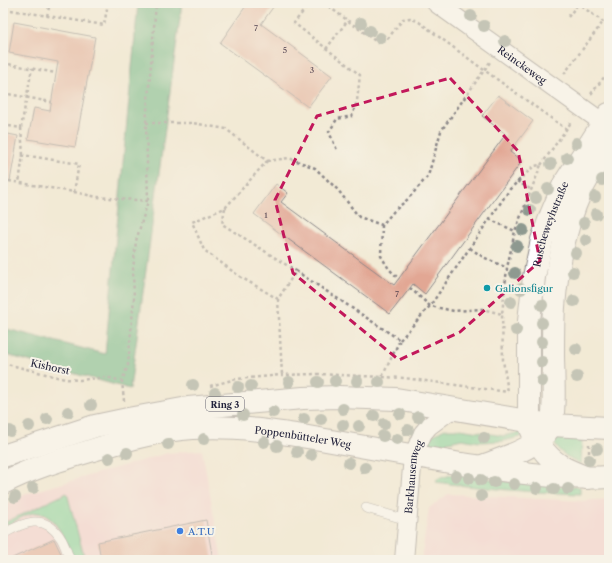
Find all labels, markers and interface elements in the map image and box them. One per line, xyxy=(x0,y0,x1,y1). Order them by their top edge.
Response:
house number: 7 xyxy=(254,23,258,33)
street label: Reinckeweg xyxy=(495,43,550,87)
house number: 5 xyxy=(283,45,287,55)
house number: 3 xyxy=(310,65,314,75)
street label: Ruscheweyhstraße xyxy=(530,179,571,268)
house number: 1 xyxy=(264,210,268,220)
place label: Galionsfigur xyxy=(495,282,554,295)
marker: Galionsfigur xyxy=(482,283,492,293)
house number: 7 xyxy=(395,289,399,299)
street label: Kishorst xyxy=(29,357,71,378)
road number: Ring 3 xyxy=(206,397,244,411)
street label: Poppenbütteler Weg xyxy=(254,423,353,451)
street label: Barkhausenweg xyxy=(402,437,426,514)
place label: A.T.U xyxy=(187,525,215,538)
marker: A.T.U xyxy=(175,526,185,536)

